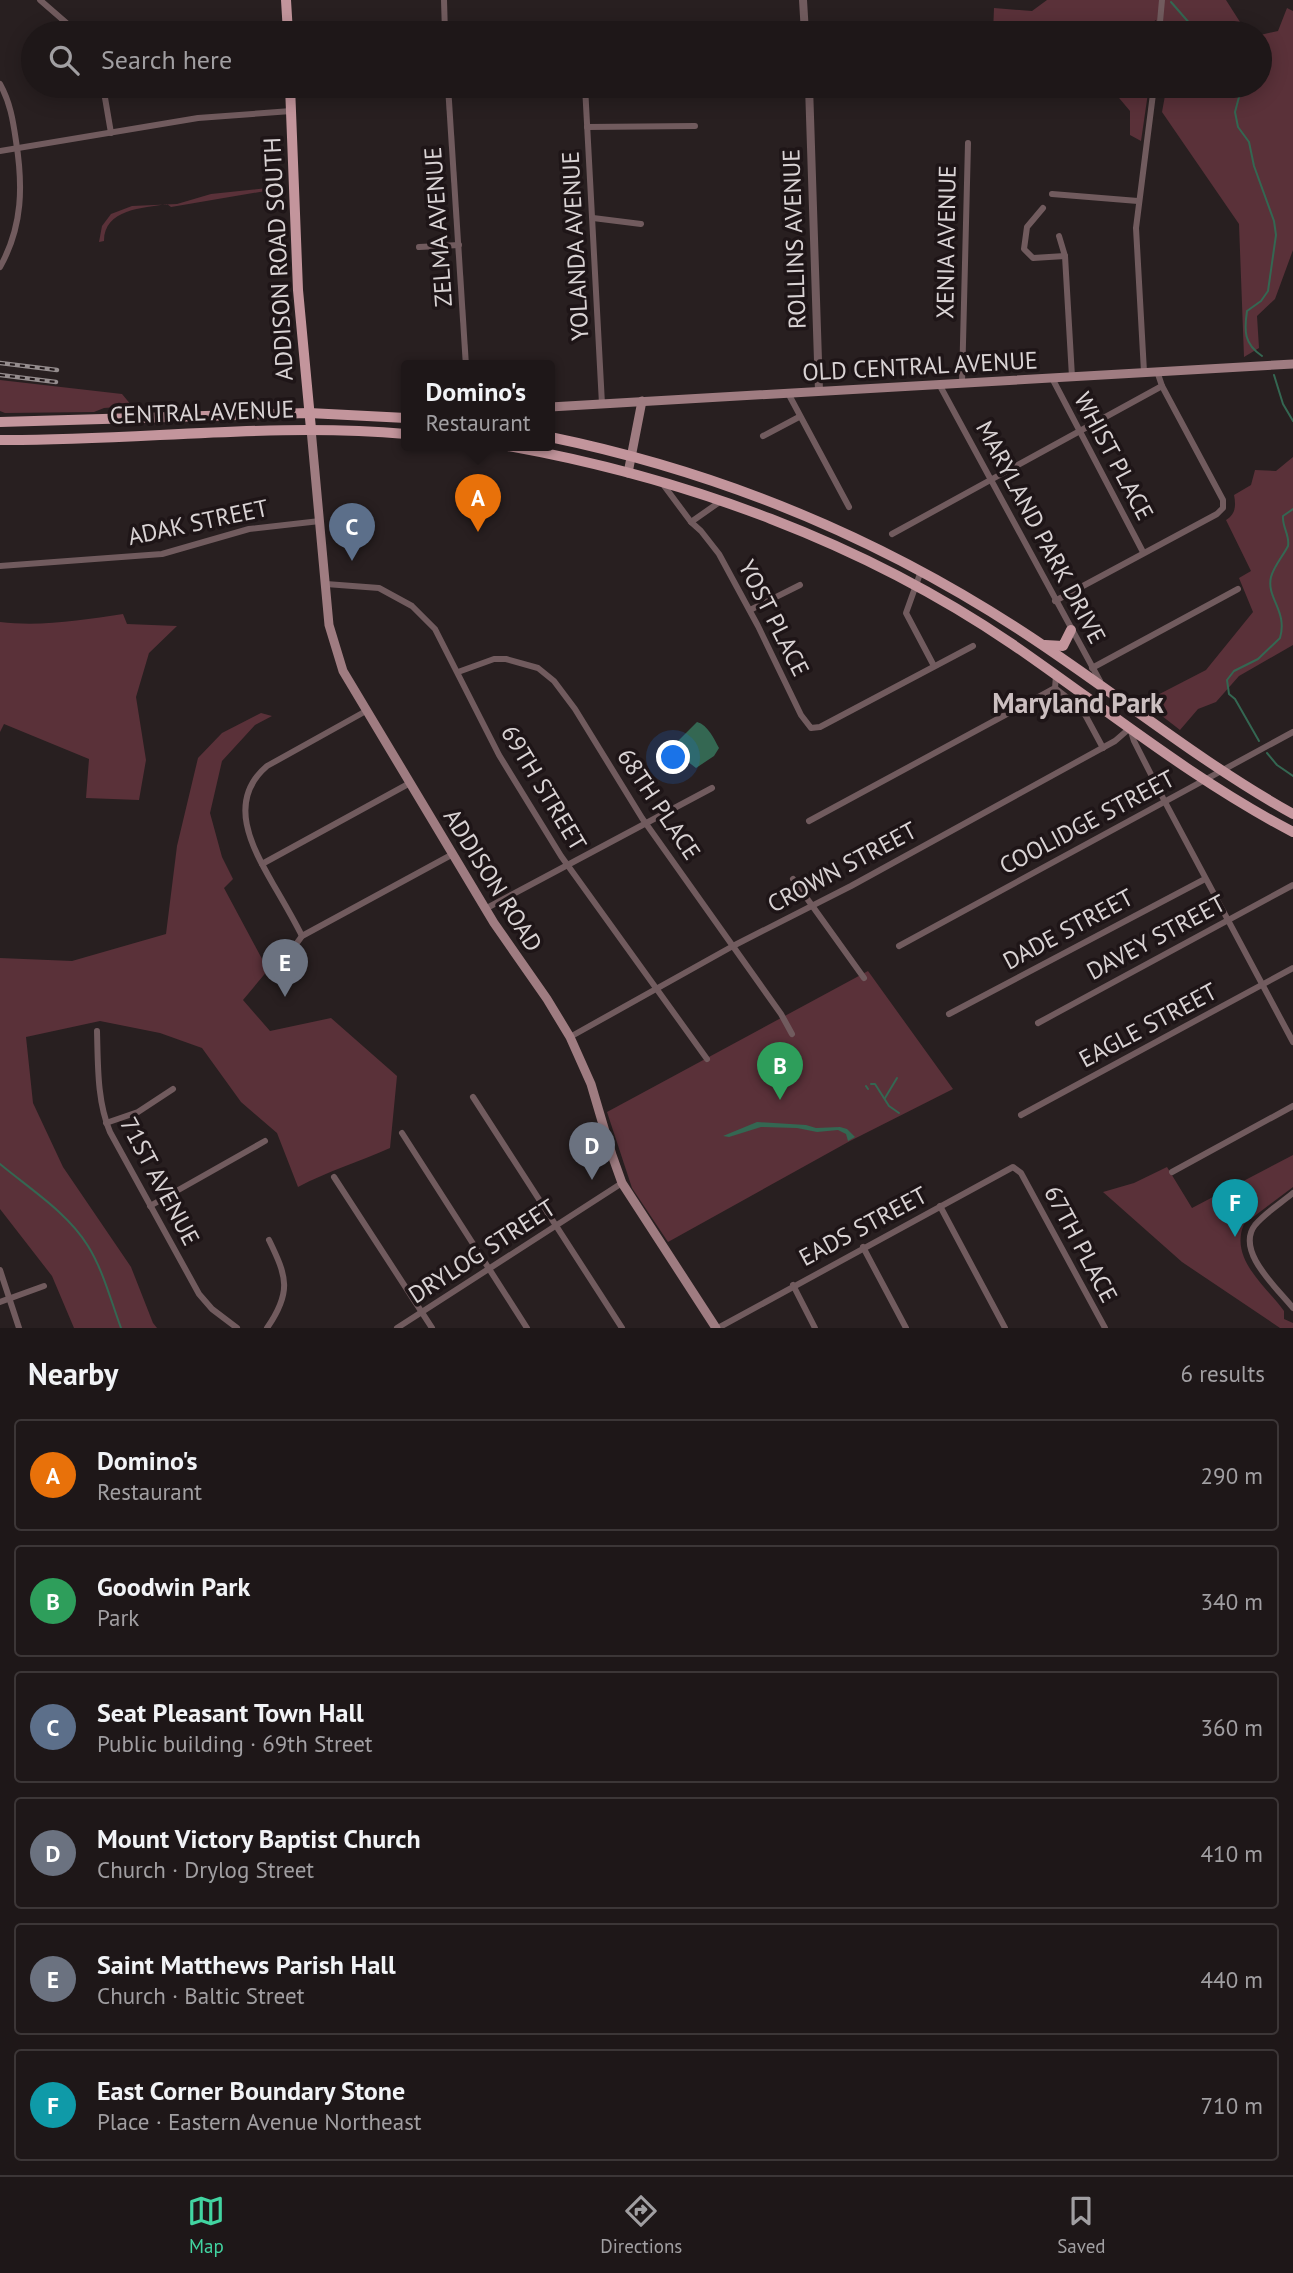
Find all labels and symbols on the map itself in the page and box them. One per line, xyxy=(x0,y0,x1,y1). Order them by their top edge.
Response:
street label: ADDISON ROAD SOUTH xyxy=(256,137,300,381)
street label: ZELMA AVENUE xyxy=(417,146,459,308)
street label: ROLLINS AVENUE xyxy=(775,148,813,330)
street label: YOLANDA AVENUE xyxy=(555,151,595,341)
street label: XENIA AVENUE xyxy=(929,165,963,319)
street label: OLD CENTRAL AVENUE xyxy=(801,344,1039,388)
street label: WHIST PLACE xyxy=(1067,387,1161,525)
street label: CENTRAL AVENUE xyxy=(109,393,295,431)
street label: MARYLAND PARK DRIVE xyxy=(969,415,1113,649)
pin: A xyxy=(455,474,501,532)
street label: ADAK STREET xyxy=(125,492,271,552)
pin: C xyxy=(329,503,375,561)
street label: YOST PLACE xyxy=(732,555,816,681)
district label: Maryland Park xyxy=(992,684,1164,721)
street label: 69TH STREET xyxy=(494,719,594,857)
your location xyxy=(656,740,690,774)
street label: 68TH PLACE xyxy=(610,742,708,866)
street label: COOLIDGE STREET xyxy=(994,763,1180,881)
street label: ADDISON ROAD xyxy=(437,803,549,957)
street label: CROWN STREET xyxy=(762,815,922,919)
street label: DADE STREET xyxy=(997,882,1139,976)
street label: DAVEY STREET xyxy=(1081,887,1231,987)
pin: E xyxy=(262,939,308,997)
street label: EAGLE STREET xyxy=(1074,976,1222,1074)
pin: B xyxy=(757,1042,803,1100)
street label: 71ST AVENUE xyxy=(113,1111,207,1251)
pin: D xyxy=(569,1122,615,1180)
street label: EADS STREET xyxy=(793,1179,933,1273)
pin: F xyxy=(1212,1179,1258,1237)
street label: 67TH PLACE xyxy=(1037,1180,1125,1308)
street label: DRYLOG STREET xyxy=(402,1192,562,1310)

